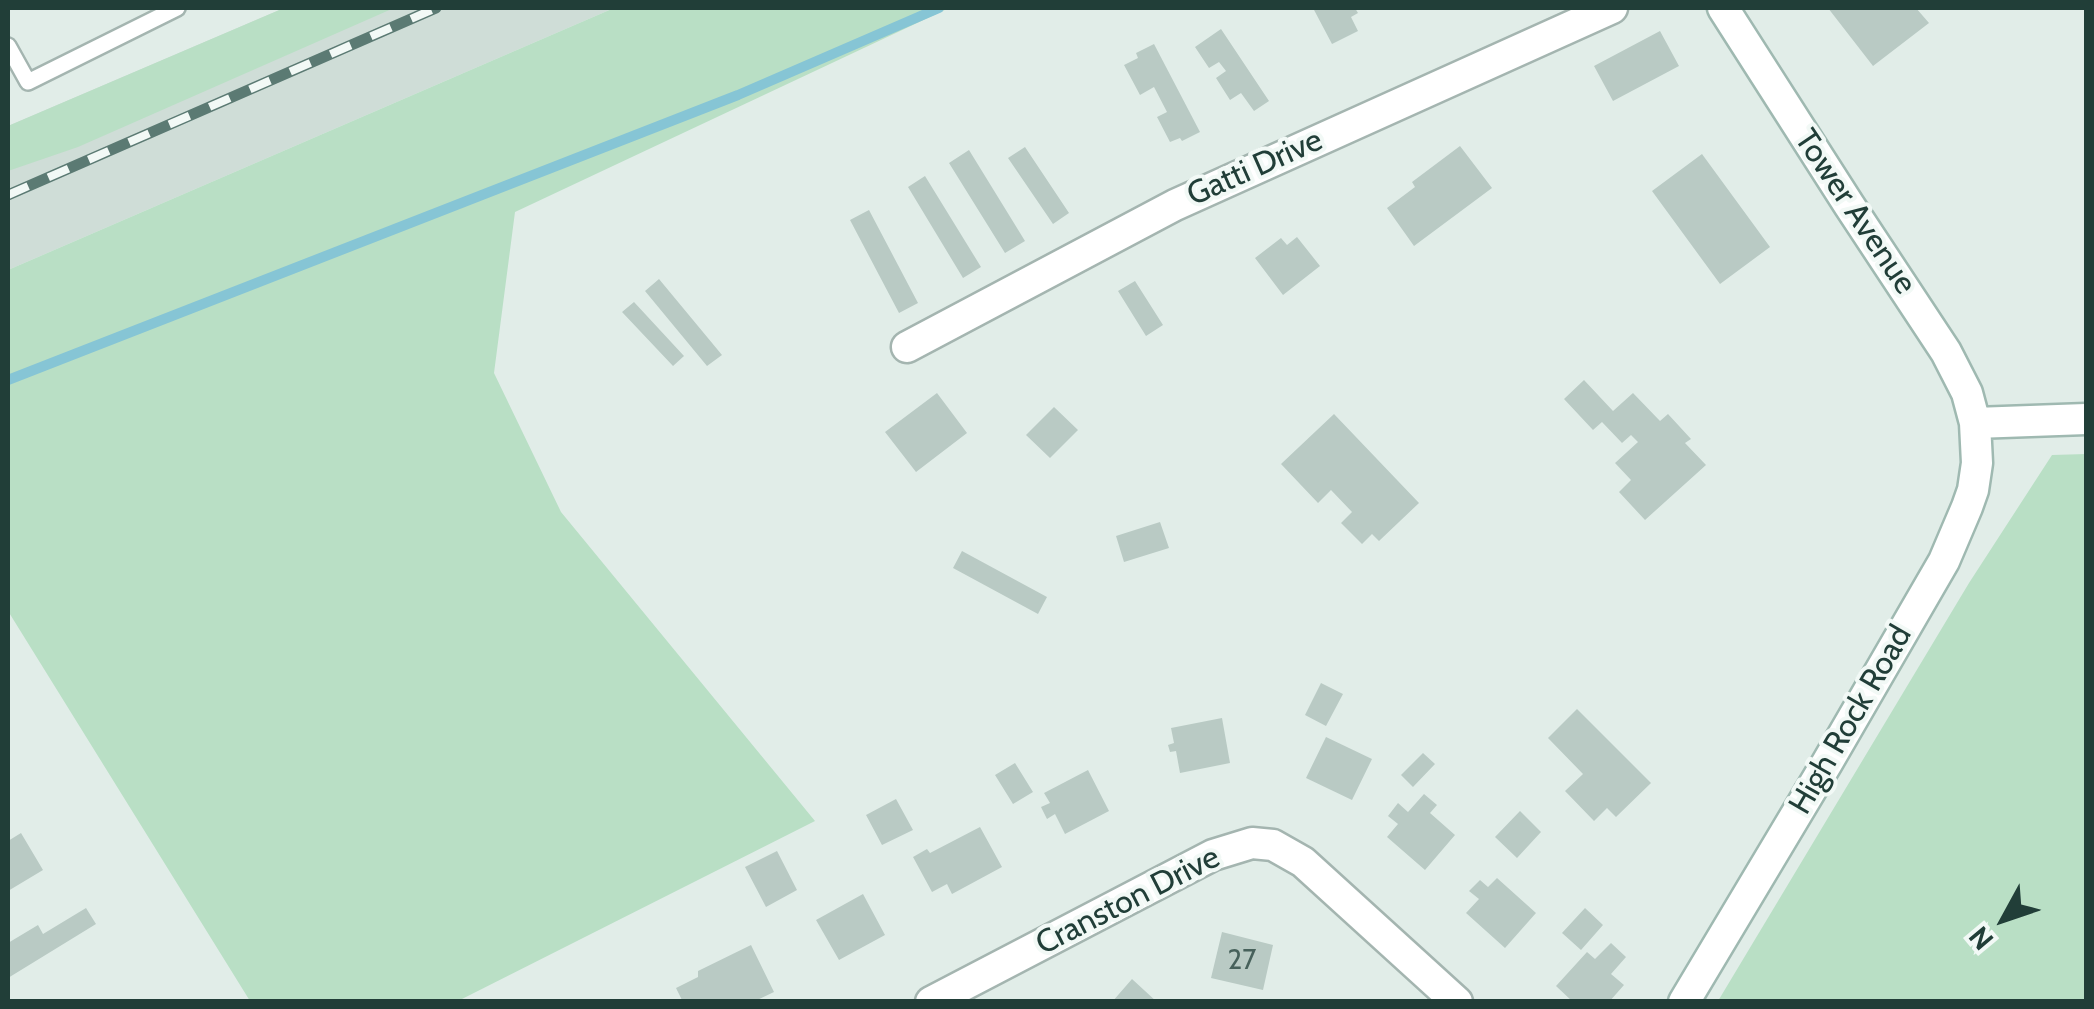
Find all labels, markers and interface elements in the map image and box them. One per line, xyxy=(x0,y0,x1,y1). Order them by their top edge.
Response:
street label: Gatti Drive xyxy=(1181,121,1329,215)
street label: Tower Avenue xyxy=(1786,122,1924,302)
street label: High Rock Road xyxy=(1782,619,1920,821)
street label: Cranston Drive xyxy=(1030,838,1226,964)
north arrow xyxy=(1954,869,2054,969)
text: N xyxy=(1962,920,2000,957)
house number: 27 xyxy=(1228,944,1256,978)

